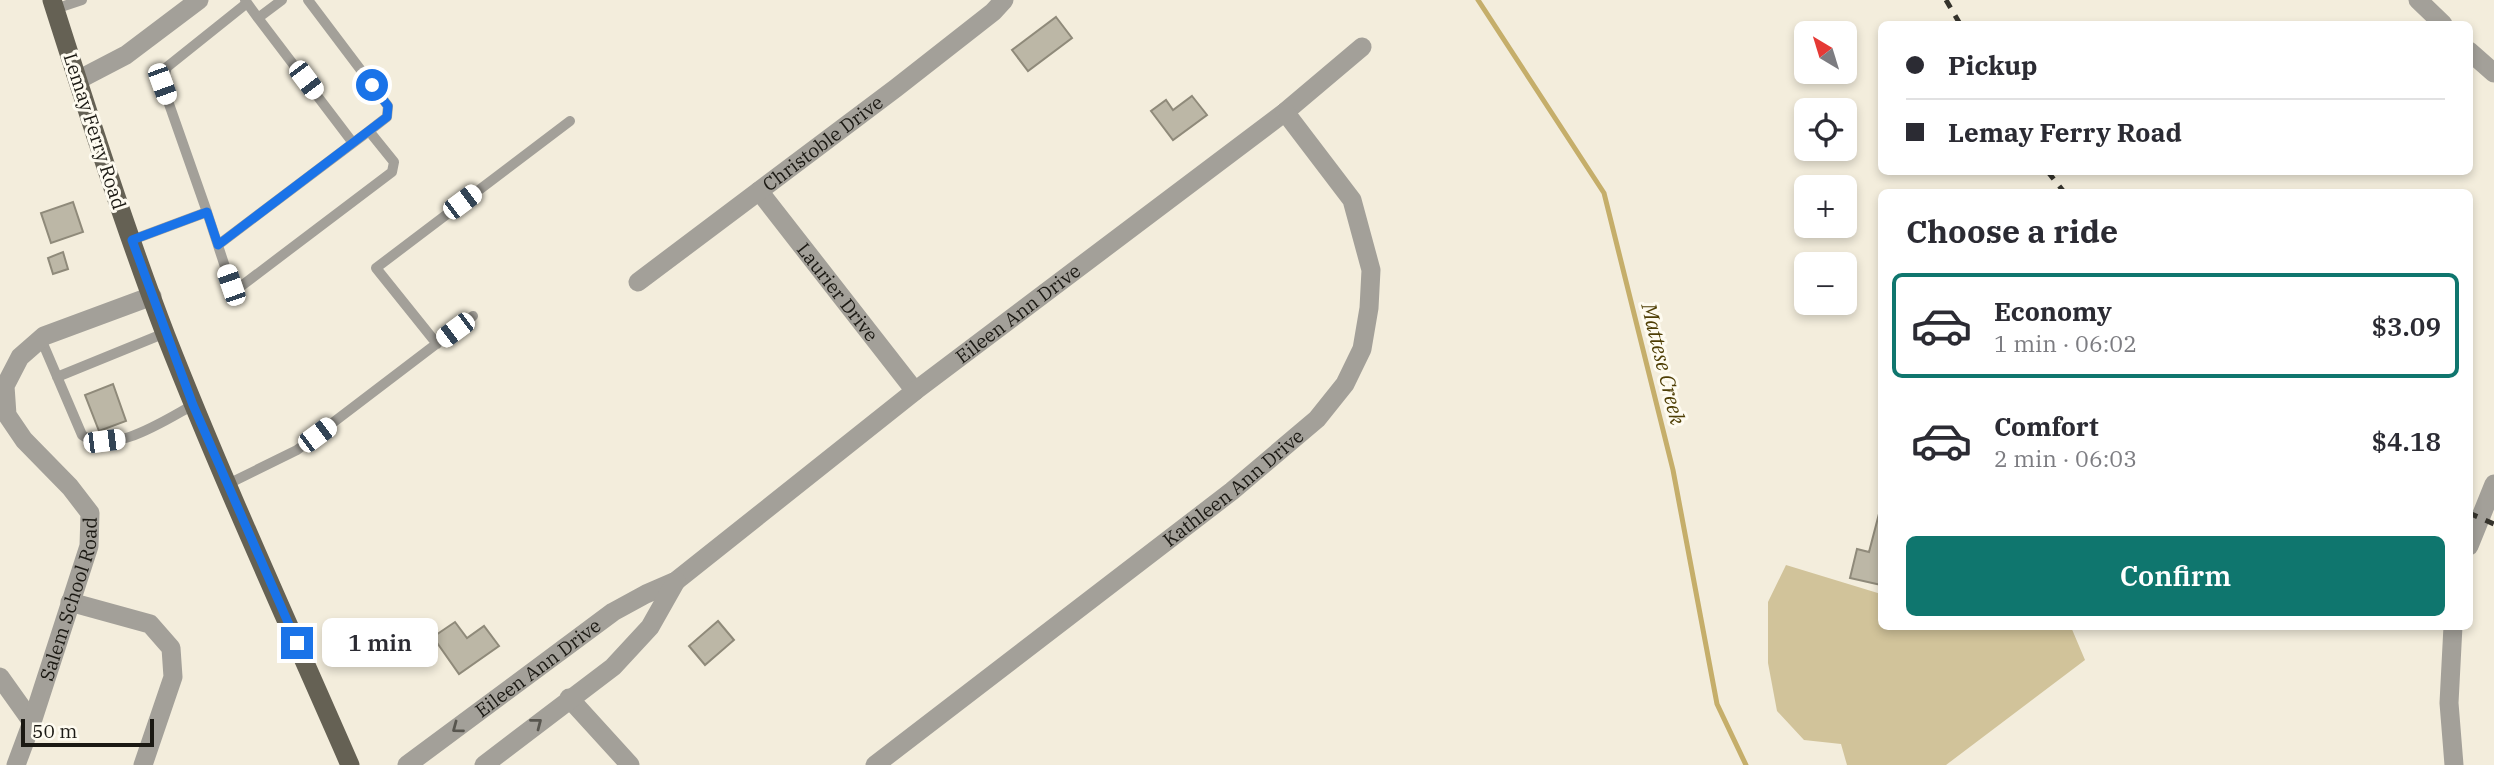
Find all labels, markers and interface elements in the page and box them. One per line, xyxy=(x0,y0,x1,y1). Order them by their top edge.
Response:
north arrow xyxy=(1794,21,1857,84)
map controls xyxy=(1794,21,1857,315)
text: Pickup xyxy=(1948,48,2038,82)
street label: Lemay Ferry Road xyxy=(58,50,132,212)
car xyxy=(285,57,328,103)
car xyxy=(145,61,180,107)
route start xyxy=(356,69,388,101)
street label: Christoble Drive xyxy=(758,90,888,196)
button: locate xyxy=(1794,98,1857,161)
text: Lemay Ferry Road xyxy=(1948,115,2182,149)
button: + xyxy=(1794,175,1857,238)
car xyxy=(439,181,486,223)
text: Choose a ride xyxy=(1906,210,2118,252)
street label: Laurier Drive xyxy=(792,238,884,346)
button: − xyxy=(1794,252,1857,315)
street label: Eileen Ann Drive xyxy=(950,259,1085,368)
car xyxy=(215,262,248,308)
icon: car xyxy=(1910,294,1973,357)
text: Economy xyxy=(1994,294,2112,328)
water label: Mattese Creek xyxy=(1635,299,1693,428)
car xyxy=(432,309,479,351)
text: $3.09 xyxy=(2372,309,2441,343)
text: 1 min · 06:02 xyxy=(1994,328,2137,358)
icon: car xyxy=(1910,409,1973,472)
text: Comfort xyxy=(1994,409,2099,443)
car xyxy=(294,414,341,456)
street label: Kathleen Ann Drive xyxy=(1158,424,1309,552)
text: $4.18 xyxy=(2372,424,2441,458)
car xyxy=(82,428,127,454)
text: 2 min · 06:03 xyxy=(1994,443,2137,473)
street label: Salem School Road xyxy=(34,517,102,684)
button: Confirm xyxy=(1906,536,2445,616)
street label: Eileen Ann Drive xyxy=(470,613,605,722)
callout: 1 min xyxy=(322,618,437,668)
route end xyxy=(281,627,313,659)
text: 1 min xyxy=(348,627,412,657)
scale bar xyxy=(21,716,154,748)
text: 50 m xyxy=(32,719,77,743)
one-way arrow xyxy=(529,719,542,731)
one-way arrow xyxy=(452,720,465,732)

